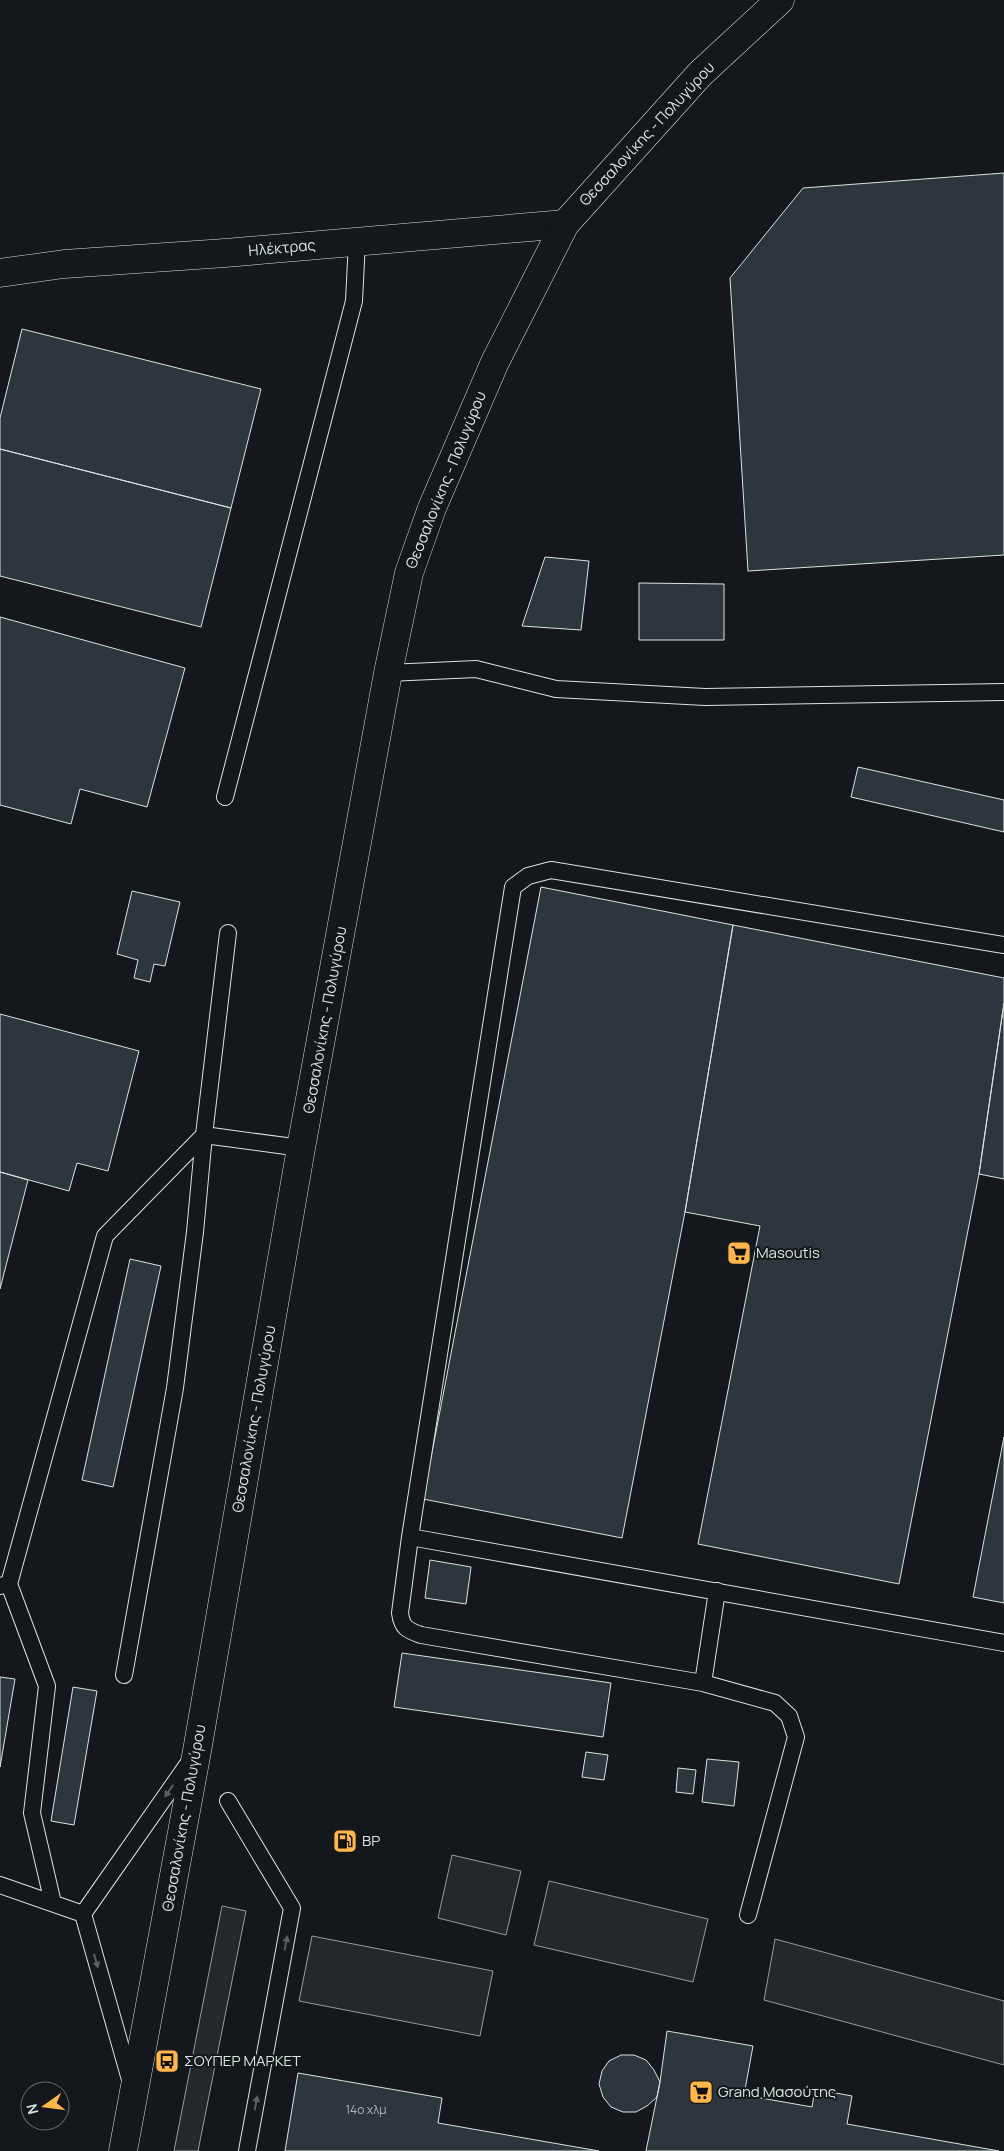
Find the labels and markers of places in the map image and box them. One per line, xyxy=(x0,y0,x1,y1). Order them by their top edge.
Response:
supermarket icon: Masoutis xyxy=(726,1240,752,1266)
place label: Masoutis xyxy=(756,1242,820,1263)
fuel station icon: BP xyxy=(332,1828,358,1854)
place label: BP xyxy=(362,1830,380,1851)
bus stop icon: ΣΟΥΠΕΡ ΜΑΡΚΕΤ xyxy=(154,2048,180,2074)
place label: ΣΟΥΠΕΡ ΜΑΡΚΕΤ xyxy=(184,2050,301,2071)
supermarket icon: Grand Μασούτης xyxy=(688,2079,714,2105)
place label: Grand Μασούτης xyxy=(718,2081,836,2102)

